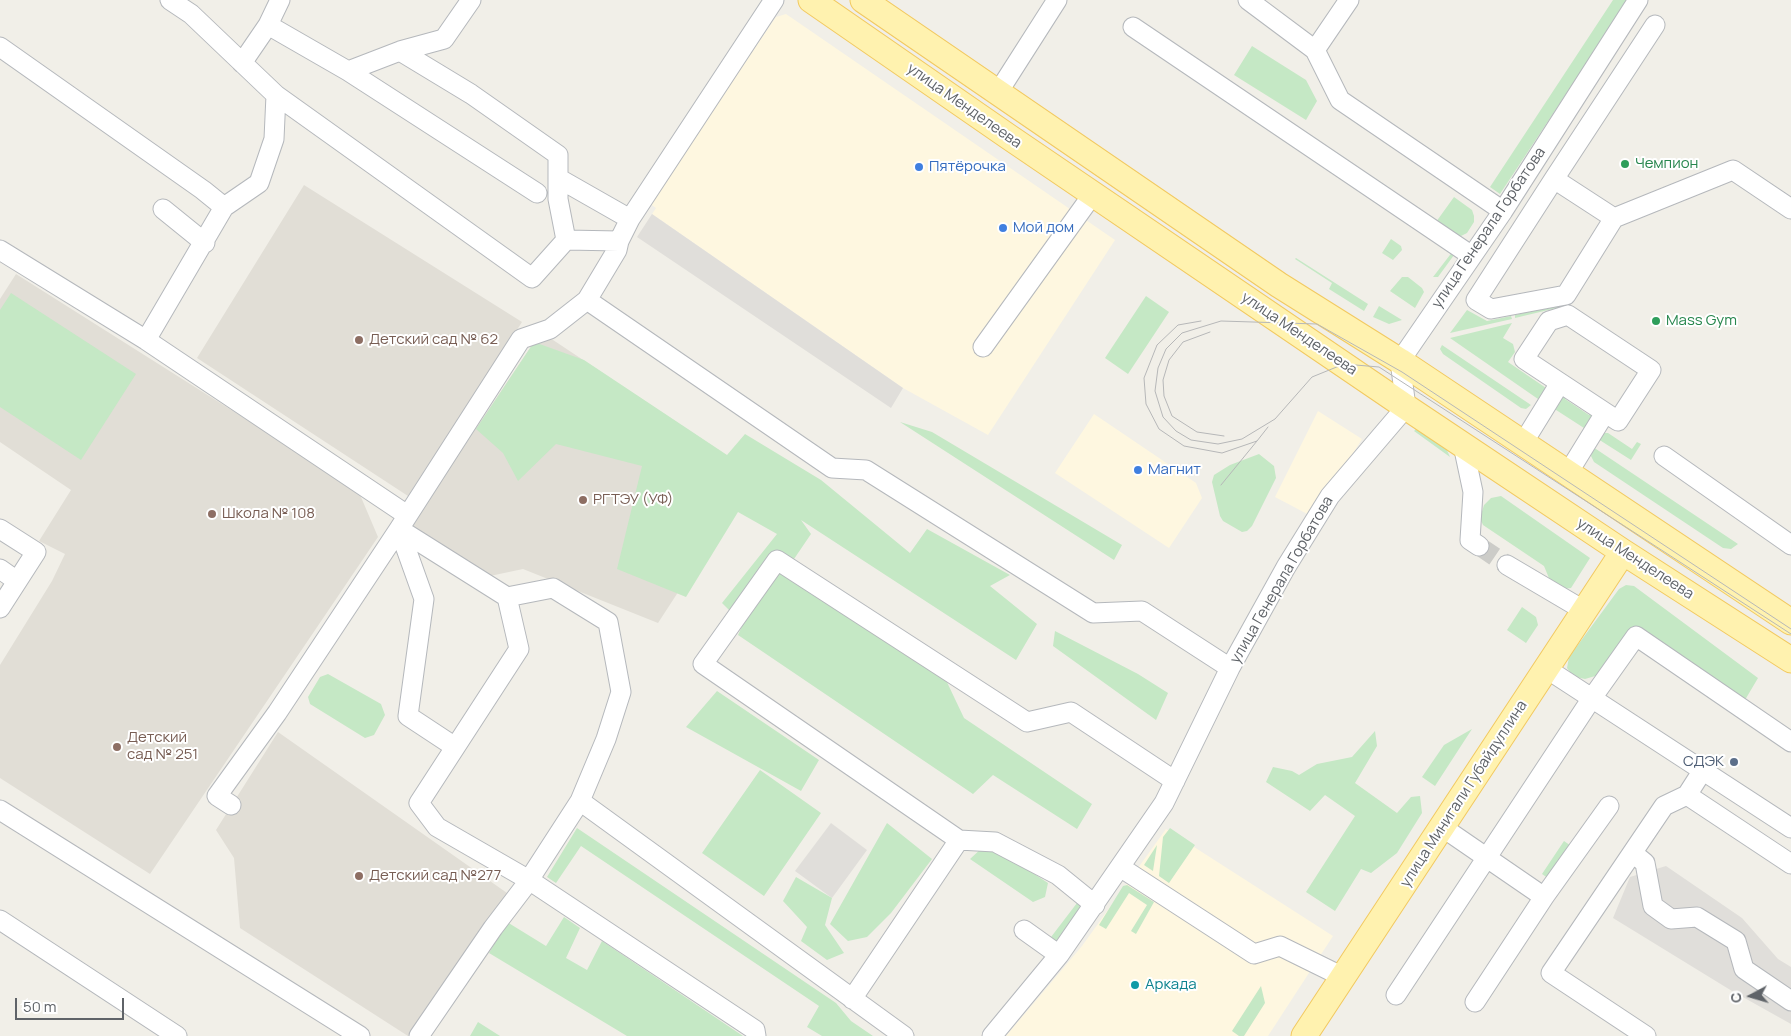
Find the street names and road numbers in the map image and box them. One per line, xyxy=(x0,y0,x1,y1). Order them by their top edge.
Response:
street label: улица Менделеева xyxy=(903,60,1025,152)
street label: улица Генерала Горбатова xyxy=(1428,144,1550,312)
street label: улица Менделеева xyxy=(1238,289,1360,379)
street label: улица Генерала Горбатова xyxy=(1227,493,1337,667)
street label: улица Менделеева xyxy=(1573,514,1697,604)
street label: улица Минигали Губайдуллина xyxy=(1397,697,1531,891)

